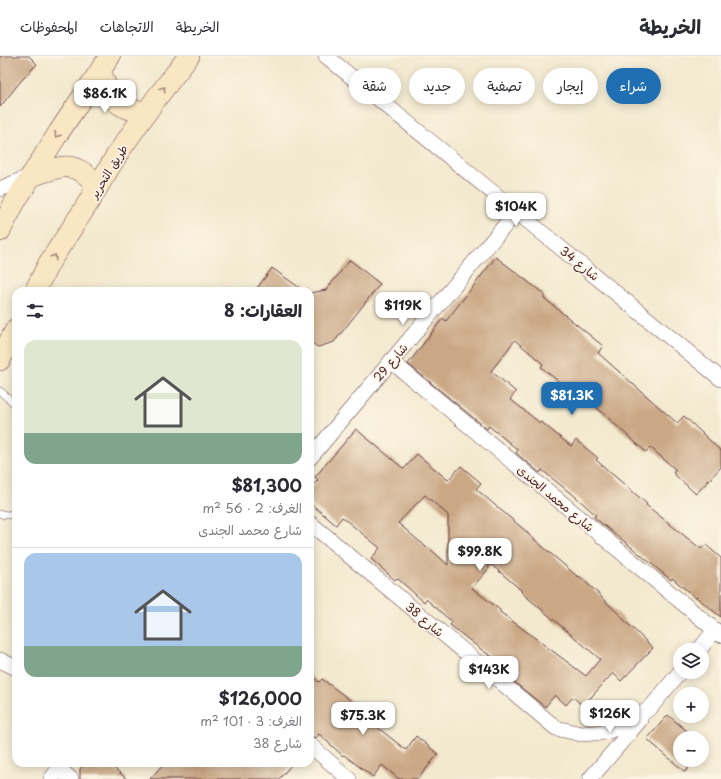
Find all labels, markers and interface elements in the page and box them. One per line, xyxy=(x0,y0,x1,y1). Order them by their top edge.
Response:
text: الخريطة xyxy=(639,12,701,40)
text: المحفوظات xyxy=(20,16,78,37)
text: الاتجاهات xyxy=(100,16,154,37)
text: الخريطة xyxy=(176,16,219,37)
chip: شقة xyxy=(349,68,401,104)
chip: جديد xyxy=(409,68,465,104)
chip: تصفية xyxy=(473,68,535,104)
chip: إيجار xyxy=(543,68,598,104)
chip: شراء xyxy=(606,68,661,104)
pin: $86.1K xyxy=(72,80,138,114)
text: $86.1K xyxy=(83,83,127,102)
one-way arrow xyxy=(158,87,165,94)
one-way arrow xyxy=(54,131,62,138)
street label: طريق التحرير xyxy=(84,141,132,202)
pin: $104K xyxy=(488,193,544,227)
text: $104K xyxy=(495,196,537,215)
street label: شارع 34 xyxy=(556,242,603,285)
one-way arrow xyxy=(49,254,56,261)
pin: $119K xyxy=(375,292,431,326)
text: $119K xyxy=(384,295,422,314)
text: العقارات: 8 xyxy=(224,297,302,323)
icon: filters xyxy=(24,300,46,322)
street label: شارع 29 xyxy=(369,339,412,386)
icon: home xyxy=(127,366,199,438)
pin: $81.3K xyxy=(539,382,605,416)
text: $81.3K xyxy=(550,385,594,404)
street label: شارع محمد الجندى xyxy=(513,460,598,536)
text: $81,300 xyxy=(232,472,302,498)
text: الغرف: 2 · 56 m² xyxy=(203,498,302,517)
text: شارع محمد الجندى xyxy=(198,520,302,539)
pin: $99.8K xyxy=(447,538,513,572)
text: $99.8K xyxy=(458,541,502,560)
icon: home xyxy=(127,579,199,651)
street label: شارع 38 xyxy=(401,598,448,641)
map controls xyxy=(673,643,709,767)
button: layers xyxy=(673,643,709,679)
pin: $143K xyxy=(461,656,517,690)
text: $143K xyxy=(468,659,510,678)
text: $126,000 xyxy=(219,685,302,711)
button: + xyxy=(673,687,709,723)
pin: $126K xyxy=(582,700,638,734)
pin: $75.3K xyxy=(330,702,396,736)
text: $126K xyxy=(589,703,631,722)
text: $75.3K xyxy=(340,705,386,724)
text: الغرف: 3 · 101 m² xyxy=(200,711,302,730)
button: − xyxy=(673,731,709,767)
text: شارع 38 xyxy=(253,733,302,752)

